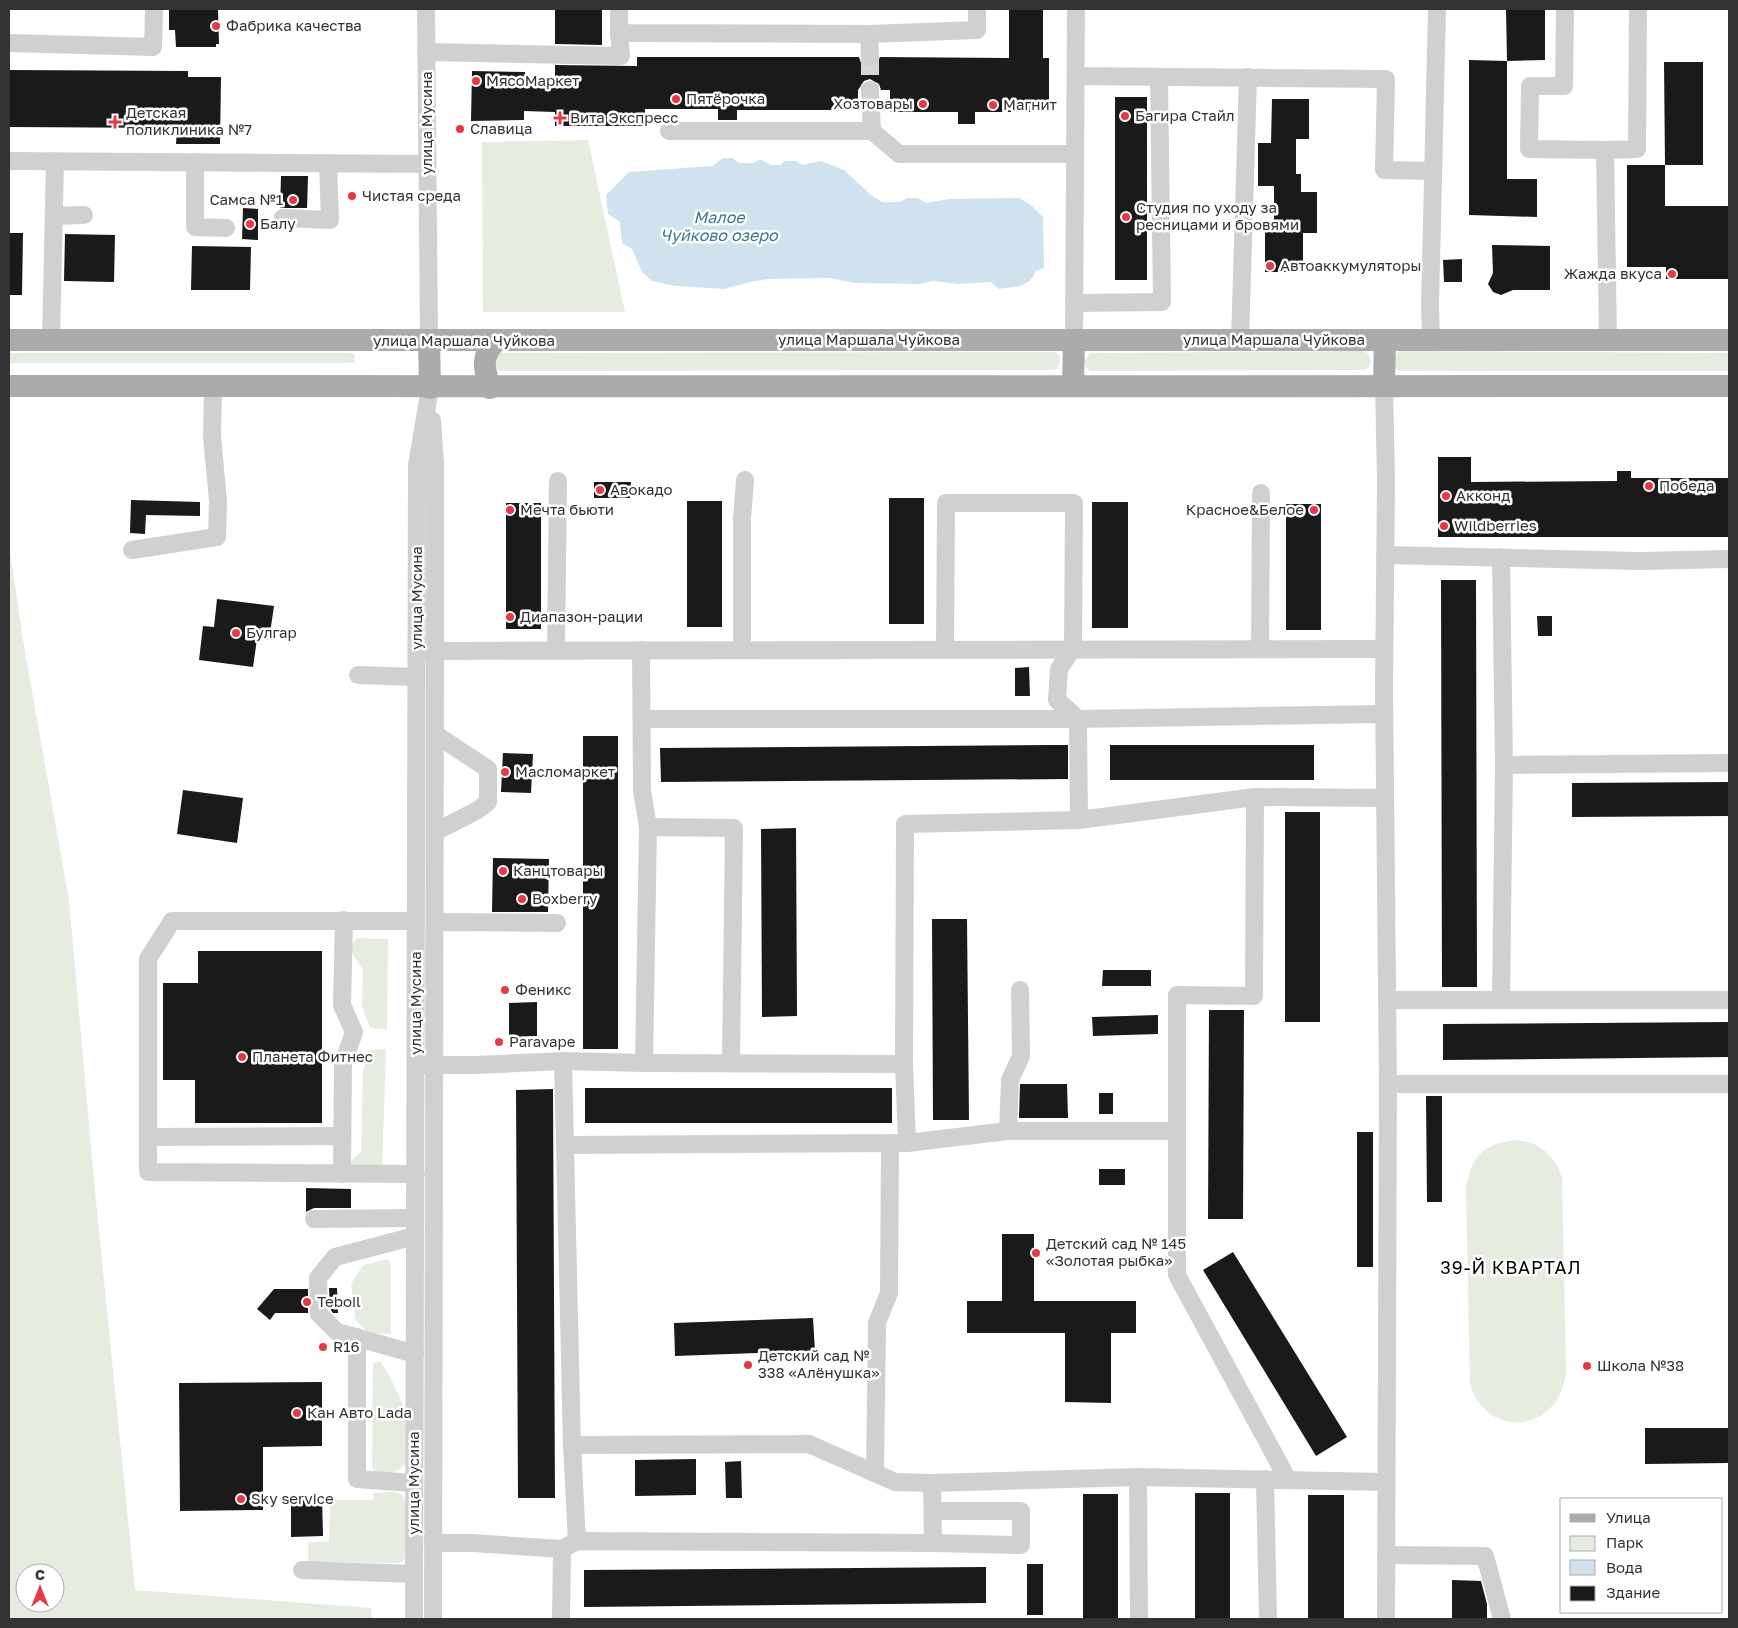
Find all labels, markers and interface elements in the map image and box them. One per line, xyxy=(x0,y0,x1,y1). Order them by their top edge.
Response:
place label: Фабрика качества xyxy=(226,16,362,34)
marker: Фабрика качества xyxy=(210,20,222,32)
street label: улица Мусина xyxy=(417,71,435,175)
place label: МясоМаркет xyxy=(486,71,580,89)
marker: МясоМаркет xyxy=(470,75,482,87)
place label: Пятёрочка xyxy=(686,89,765,107)
marker: Пятёрочка xyxy=(670,93,682,105)
place label: Хозтовары xyxy=(833,94,913,112)
place label: Магнит xyxy=(1003,95,1058,113)
marker: Хозтовары xyxy=(917,98,929,110)
marker: Магнит xyxy=(987,99,999,111)
place label: Детская поликлиника №7 xyxy=(126,103,252,138)
place label: Багира Стайл xyxy=(1135,106,1235,124)
place label: Вита Экспресс xyxy=(570,108,678,126)
marker: Багира Стайл xyxy=(1119,110,1131,122)
marker: Вита Экспресс xyxy=(554,112,566,124)
marker: Детская поликлиника №7 xyxy=(108,115,122,129)
place label: Славица xyxy=(470,119,533,137)
marker: Славица xyxy=(454,123,466,135)
place label: Чистая среда xyxy=(362,186,461,204)
place label: Самса №1 xyxy=(209,190,283,208)
marker: Чистая среда xyxy=(346,190,358,202)
marker: Самса №1 xyxy=(287,194,299,206)
place label: Студия по уходу за ресницами и бровями xyxy=(1136,198,1299,233)
water label: Малое Чуйково озеро xyxy=(660,207,779,245)
marker: Студия по уходу за ресницами и бровями xyxy=(1120,211,1132,223)
place label: Балу xyxy=(260,214,296,232)
marker: Балу xyxy=(244,218,256,230)
place label: Автоаккумуляторы xyxy=(1280,256,1421,274)
marker: Автоаккумуляторы xyxy=(1264,260,1276,272)
place label: Жажда вкуса xyxy=(1564,264,1662,282)
marker: Жажда вкуса xyxy=(1666,268,1678,280)
street label: улица Маршала Чуйкова xyxy=(778,330,960,348)
street label: улица Маршала Чуйкова xyxy=(1183,330,1365,348)
street label: улица Маршала Чуйкова xyxy=(373,331,555,349)
place label: Победа xyxy=(1659,476,1714,494)
place label: Авокадо xyxy=(610,480,673,498)
marker: Победа xyxy=(1643,480,1655,492)
marker: Авокадо xyxy=(594,484,606,496)
place label: Акконд xyxy=(1456,486,1510,504)
marker: Акконд xyxy=(1440,490,1452,502)
place label: Мечта бьюти xyxy=(520,500,614,518)
place label: Красное&Белое xyxy=(1186,500,1304,518)
marker: Мечта бьюти xyxy=(504,504,516,516)
marker: Красное&Белое xyxy=(1308,504,1320,516)
place label: Wildberries xyxy=(1454,516,1537,534)
marker: Wildberries xyxy=(1438,520,1450,532)
street label: улица Мусина xyxy=(407,546,425,650)
place label: Диапазон-рации xyxy=(520,607,643,625)
marker: Диапазон-рации xyxy=(504,611,516,623)
place label: Булгар xyxy=(246,623,297,641)
marker: Булгар xyxy=(230,627,242,639)
place label: Масломаркет xyxy=(515,762,616,780)
marker: Масломаркет xyxy=(499,766,511,778)
place label: Канцтовары xyxy=(513,861,603,879)
marker: Канцтовары xyxy=(497,865,509,877)
place label: Boxberry xyxy=(532,889,598,907)
marker: Boxberry xyxy=(516,893,528,905)
street label: улица Мусина xyxy=(406,951,424,1055)
place label: Феникс xyxy=(515,980,571,998)
marker: Феникс xyxy=(499,984,511,996)
place label: Paravape xyxy=(509,1032,576,1050)
marker: Paravape xyxy=(493,1036,505,1048)
place label: Планета Фитнес xyxy=(252,1047,373,1065)
marker: Планета Фитнес xyxy=(236,1051,248,1063)
place label: Детский сад № 145 «Золотая рыбка» xyxy=(1046,1234,1186,1269)
marker: Детский сад № 145 «Золотая рыбка» xyxy=(1030,1247,1042,1259)
district label: 39-Й КВАРТАЛ xyxy=(1440,1256,1582,1278)
place label: Teboil xyxy=(317,1292,361,1310)
marker: Teboil xyxy=(301,1296,313,1308)
place label: R16 xyxy=(333,1337,360,1355)
marker: R16 xyxy=(317,1341,329,1353)
place label: Детский сад № 338 «Алёнушка» xyxy=(758,1346,879,1381)
place label: Школа №38 xyxy=(1597,1356,1684,1374)
marker: Детский сад № 338 «Алёнушка» xyxy=(742,1359,754,1371)
marker: Школа №38 xyxy=(1581,1360,1593,1372)
place label: Кан Авто Lada xyxy=(307,1403,412,1421)
marker: Кан Авто Lada xyxy=(291,1407,303,1419)
street label: улица Мусина xyxy=(404,1431,422,1535)
place label: Sky service xyxy=(251,1489,334,1507)
marker: Sky service xyxy=(235,1493,247,1505)
legend xyxy=(1560,1498,1723,1613)
text: Улица xyxy=(1606,1508,1651,1526)
text: Парк xyxy=(1606,1533,1644,1551)
text: Вода xyxy=(1606,1558,1643,1576)
north arrow xyxy=(15,1563,65,1613)
text: С xyxy=(35,1566,45,1583)
text: Здание xyxy=(1606,1583,1660,1601)

